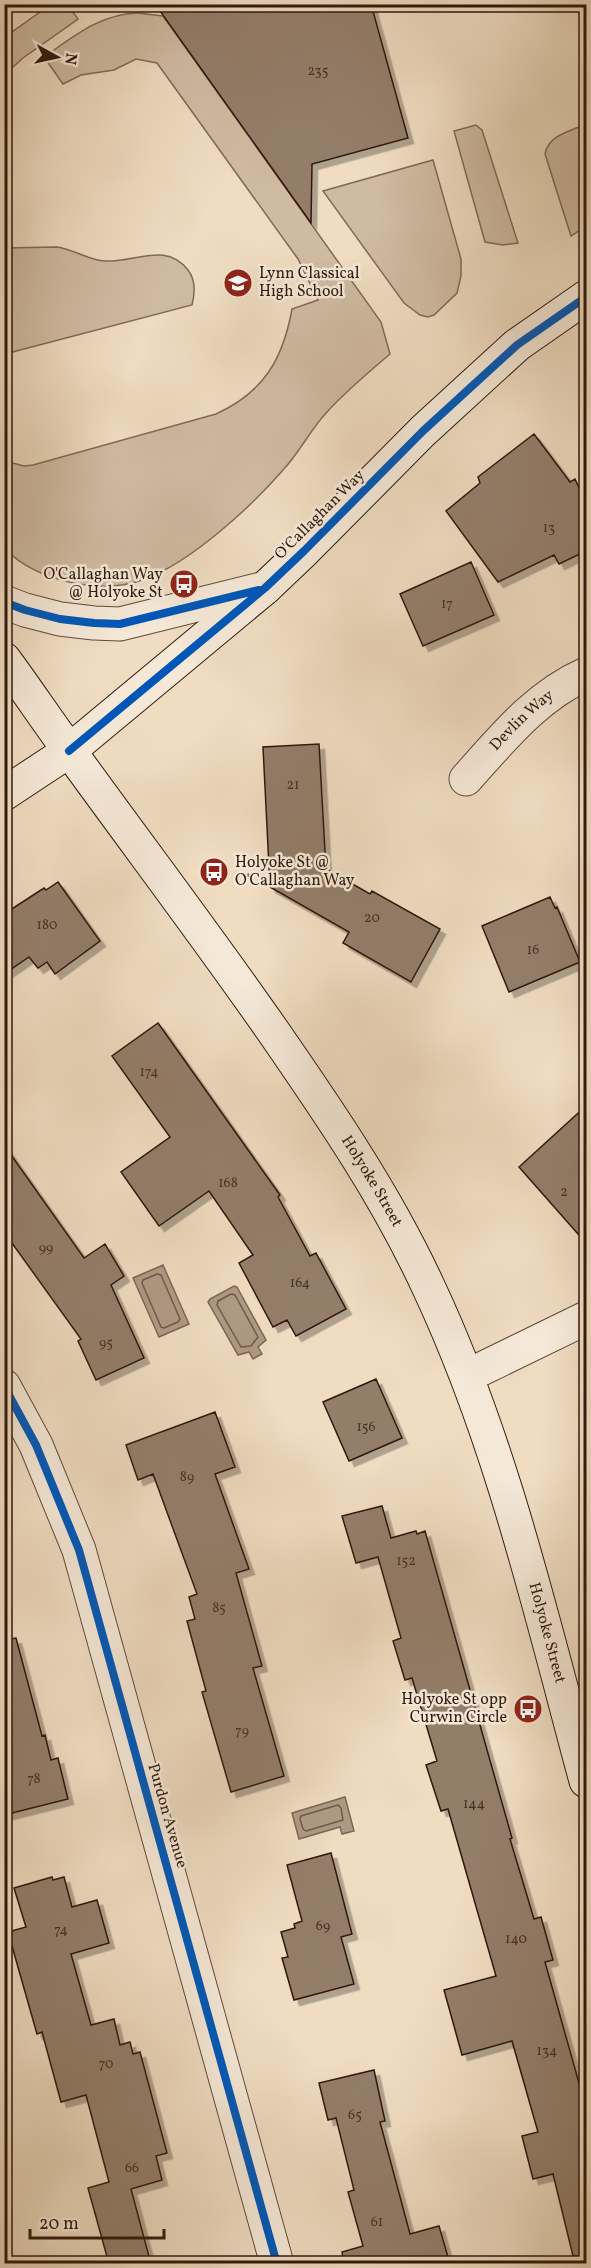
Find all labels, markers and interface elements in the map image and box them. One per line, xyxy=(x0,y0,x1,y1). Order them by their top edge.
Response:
north arrow xyxy=(27,27,87,87)
text: N xyxy=(58,52,82,66)
house number: 235 xyxy=(307,62,329,81)
place label: Lynn Classical High School xyxy=(259,263,360,303)
school or university icon: Lynn Classical High School xyxy=(222,267,254,299)
street label: O'Callaghan Way xyxy=(270,465,370,565)
house number: 13 xyxy=(543,519,555,538)
place label: O'Callaghan Way @ Holyoke St xyxy=(43,564,163,604)
bus stop icon: O'Callaghan Way @ Holyoke St xyxy=(168,568,200,600)
house number: 17 xyxy=(441,595,453,614)
street label: Devlin Way xyxy=(485,685,559,756)
house number: 21 xyxy=(287,776,299,795)
place label: Holyoke St @ O'Callaghan Way xyxy=(235,852,355,892)
bus stop icon: Holyoke St @ O'Callaghan Way xyxy=(198,856,230,888)
house number: 20 xyxy=(364,909,380,928)
house number: 180 xyxy=(37,916,57,935)
house number: 16 xyxy=(527,941,539,960)
house number: 174 xyxy=(139,1063,159,1082)
street label: Holyoke Street xyxy=(335,1131,408,1232)
house number: 168 xyxy=(218,1174,238,1193)
house number: 2 xyxy=(560,1183,568,1202)
house number: 99 xyxy=(39,1239,53,1258)
house number: 164 xyxy=(290,1274,310,1293)
house number: 95 xyxy=(99,1334,113,1353)
house number: 156 xyxy=(356,1418,376,1437)
house number: 89 xyxy=(180,1468,194,1487)
house number: 152 xyxy=(396,1552,416,1571)
street label: Holyoke Street xyxy=(522,1580,571,1686)
house number: 85 xyxy=(212,1599,226,1618)
place label: Holyoke St opp Curwin Circle xyxy=(401,1689,507,1729)
bus stop icon: Holyoke St opp Curwin Circle xyxy=(512,1693,544,1725)
house number: 79 xyxy=(235,1722,249,1741)
street label: Purdon Avenue xyxy=(142,1761,192,1871)
house number: 78 xyxy=(27,1770,41,1789)
house number: 144 xyxy=(463,1795,485,1814)
house number: 69 xyxy=(316,1917,330,1936)
house number: 74 xyxy=(54,1921,68,1940)
house number: 140 xyxy=(505,1930,527,1949)
house number: 134 xyxy=(537,2042,557,2061)
house number: 70 xyxy=(99,2055,113,2074)
house number: 65 xyxy=(348,2106,362,2125)
house number: 66 xyxy=(125,2159,139,2178)
scale bar xyxy=(30,2202,164,2240)
text: 20 m xyxy=(39,2212,79,2237)
house number: 61 xyxy=(371,2213,383,2232)

